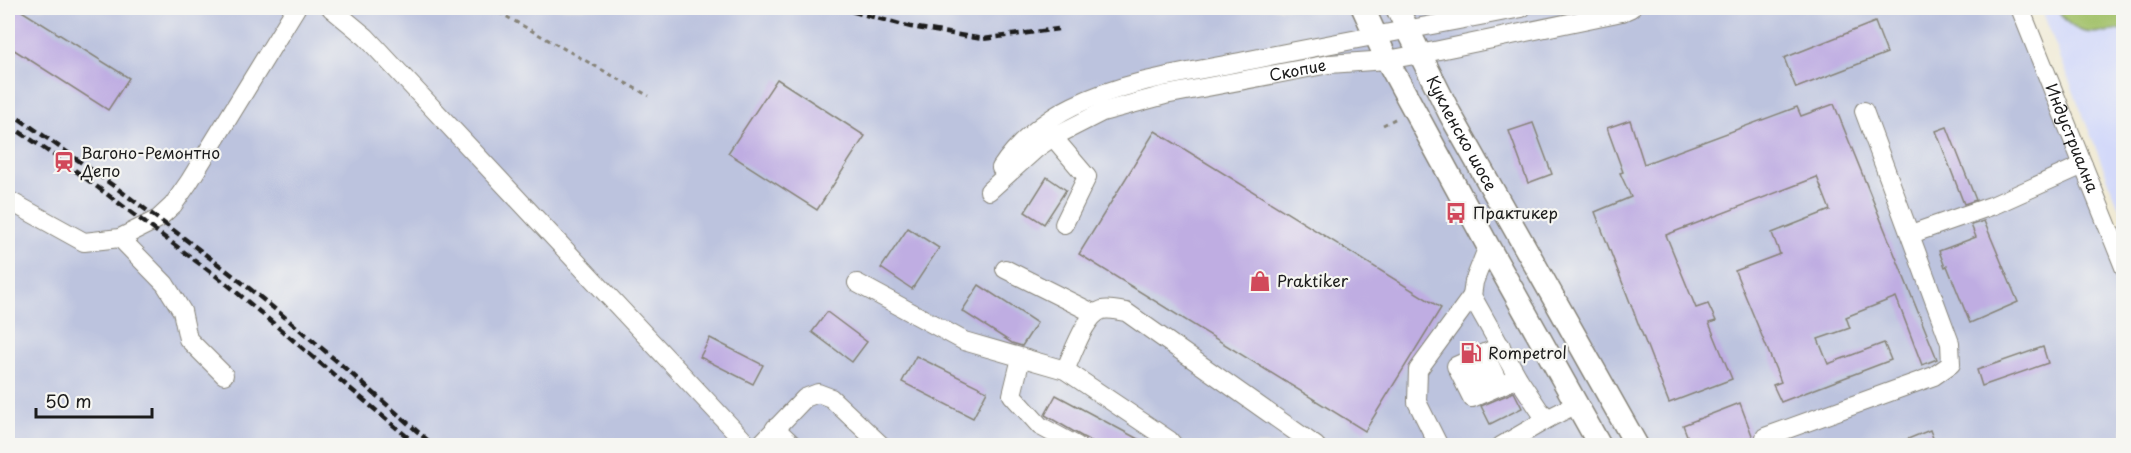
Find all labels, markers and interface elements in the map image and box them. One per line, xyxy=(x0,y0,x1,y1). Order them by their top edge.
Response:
street label: Скопие xyxy=(1267,52,1328,86)
street label: Кукленско шосе xyxy=(1422,71,1504,195)
street label: Индустриална xyxy=(2040,79,2106,196)
place label: Вагоно-Ремонтно Депо xyxy=(80,140,220,182)
station icon: Вагоно-Ремонтно Депо xyxy=(52,150,76,174)
place label: Практикер xyxy=(1473,200,1558,224)
bus stop icon: Практикер xyxy=(1444,201,1468,225)
place label: Praktiker xyxy=(1277,268,1349,292)
shop icon: Praktiker xyxy=(1248,269,1272,293)
place label: Rompetrol xyxy=(1488,340,1567,364)
fuel station icon: Rompetrol xyxy=(1459,341,1483,365)
scale bar xyxy=(36,381,152,419)
text: 50 m xyxy=(45,387,92,414)

